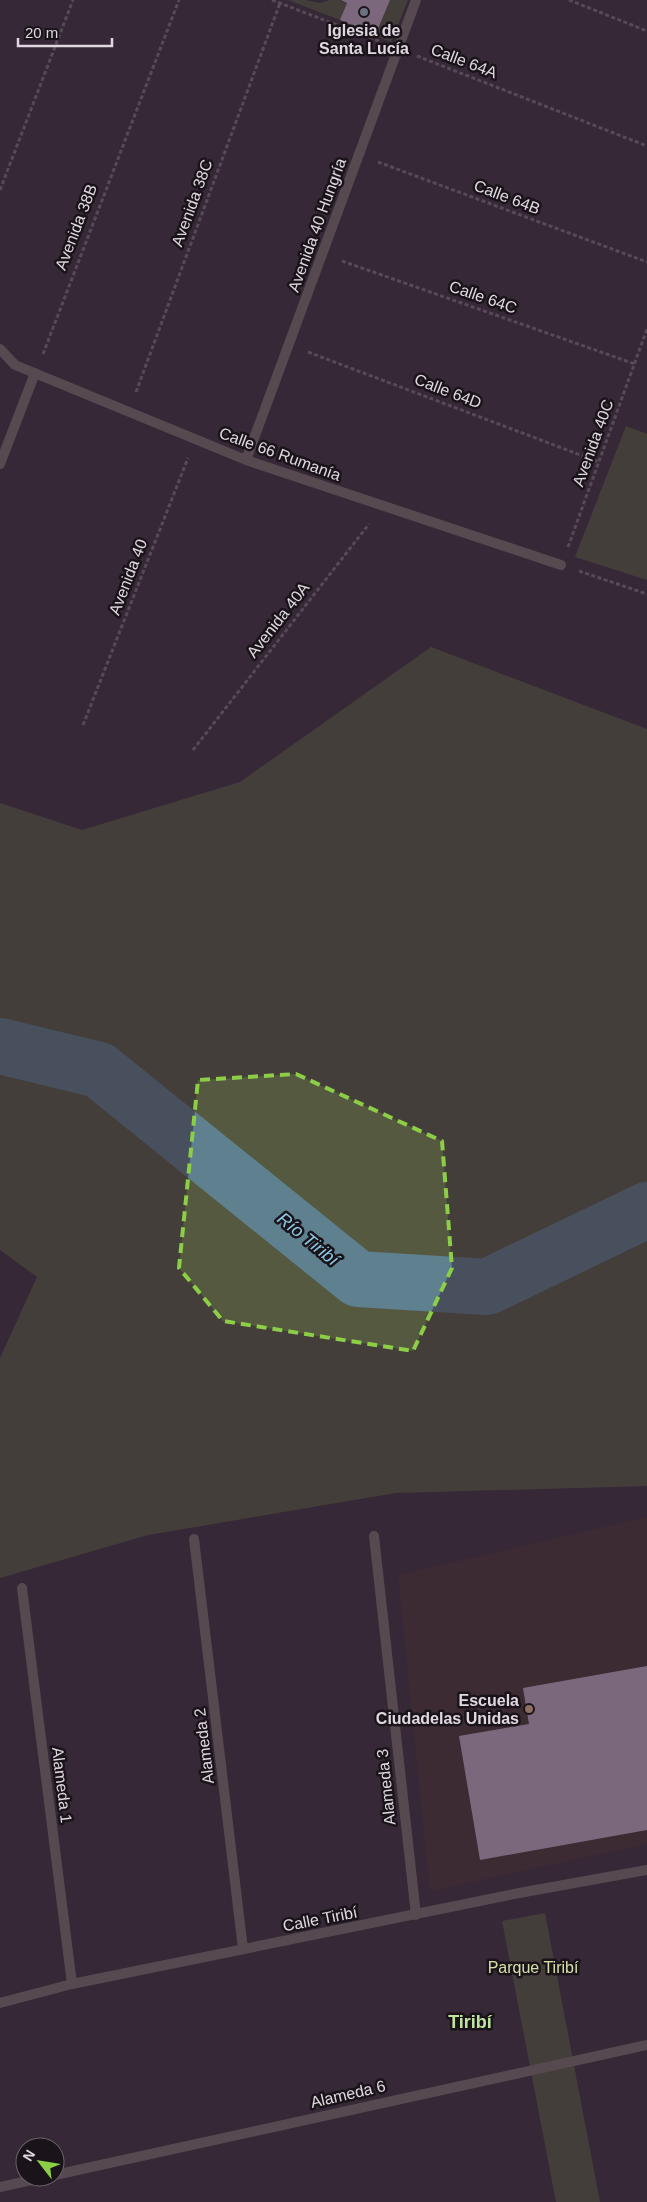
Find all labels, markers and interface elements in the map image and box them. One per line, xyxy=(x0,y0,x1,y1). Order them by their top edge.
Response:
marker: Iglesia de Santa Lucía xyxy=(358,6,370,18)
scale bar xyxy=(18,15,111,47)
place label: Iglesia de Santa Lucía xyxy=(319,22,409,57)
text: 20 m xyxy=(25,24,58,41)
street label: Calle 64A xyxy=(429,41,500,81)
street label: Avenida 40 Hungría xyxy=(285,156,349,294)
street label: Avenida 38C xyxy=(168,157,216,249)
street label: Calle 64B xyxy=(472,177,542,217)
street label: Avenida 38B xyxy=(52,182,100,272)
street label: Calle 64C xyxy=(447,278,519,316)
street label: Calle 64D xyxy=(412,370,484,412)
street label: Avenida 40C xyxy=(569,397,617,489)
street label: Calle 66 Rumanía xyxy=(217,424,343,484)
street label: Avenida 40 xyxy=(106,537,150,617)
street label: Avenida 40A xyxy=(243,579,313,661)
water label: Río Tiribí xyxy=(273,1208,344,1271)
place label: Escuela Ciudadelas Unidas xyxy=(376,1692,519,1727)
marker: Escuela Ciudadelas Unidas xyxy=(523,1703,535,1715)
street label: Alameda 2 xyxy=(191,1707,217,1785)
street label: Alameda 1 xyxy=(49,1746,75,1824)
street label: Alameda 3 xyxy=(374,1748,398,1826)
street label: Calle Tiribí xyxy=(281,1903,359,1935)
park label: Parque Tiribí xyxy=(488,1959,579,1976)
district label: Tiribí xyxy=(448,2012,493,2032)
street label: Alameda 6 xyxy=(309,2077,387,2111)
north arrow xyxy=(15,2137,65,2187)
text: N xyxy=(19,2147,38,2164)

